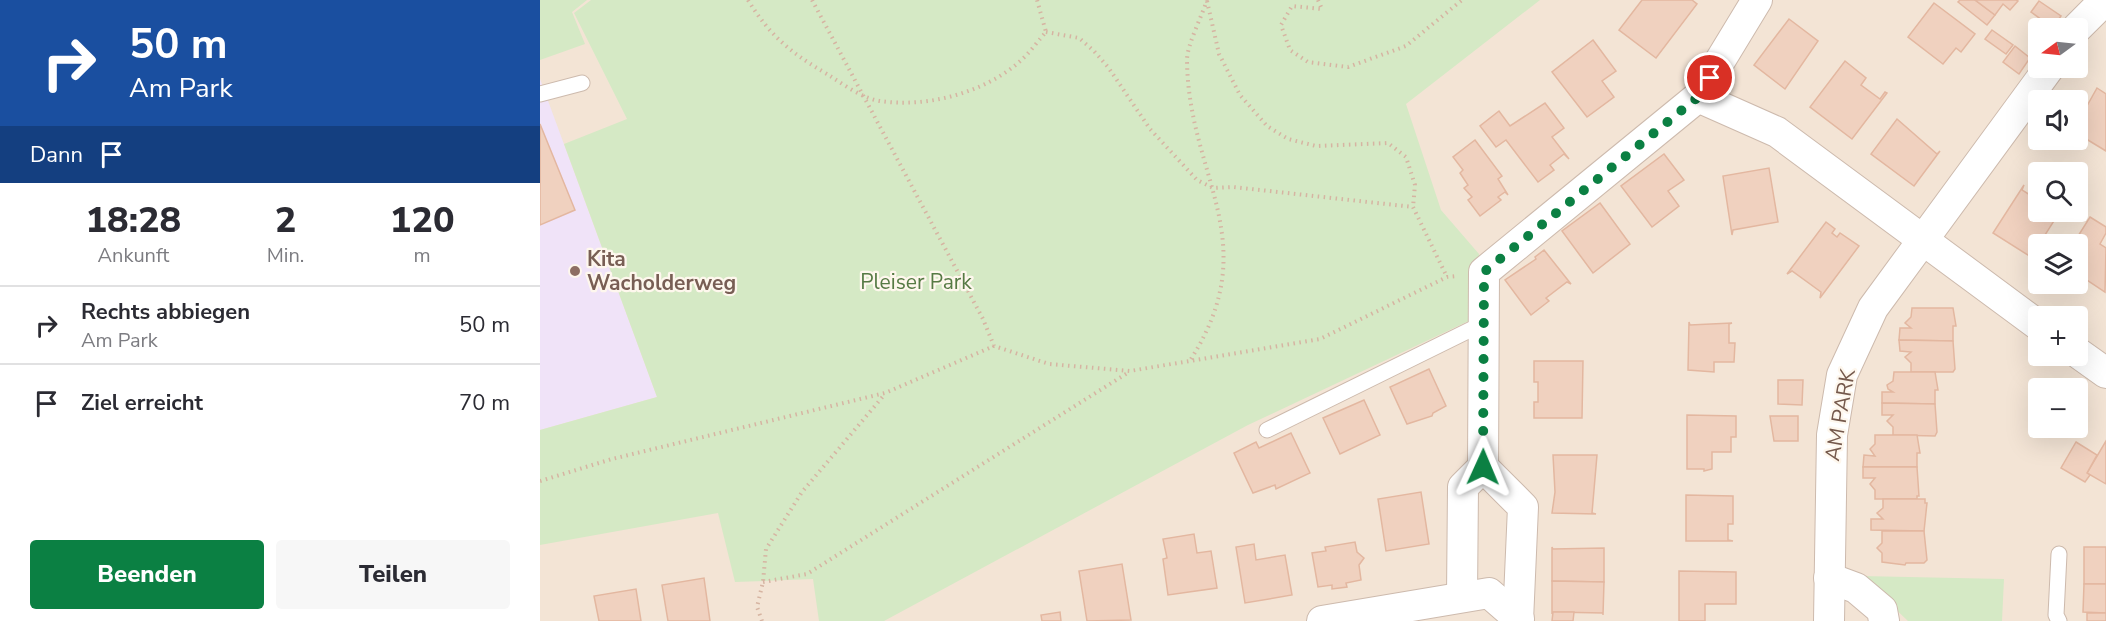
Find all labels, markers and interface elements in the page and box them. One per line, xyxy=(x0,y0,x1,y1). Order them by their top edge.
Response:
text: 50 m xyxy=(129,16,228,73)
north arrow xyxy=(2028,18,2088,78)
map controls xyxy=(2028,18,2088,438)
icon: right xyxy=(30,24,108,102)
pin xyxy=(1684,52,1735,103)
icon: arrive xyxy=(1693,61,1726,94)
text: Am Park xyxy=(129,70,233,107)
button: sound xyxy=(2028,90,2088,150)
icon: arrive xyxy=(95,138,128,171)
text: Dann xyxy=(30,140,83,170)
button: search xyxy=(2028,162,2088,222)
text: 18:28 xyxy=(85,196,181,245)
text: 2 xyxy=(275,196,296,245)
text: 120 xyxy=(390,196,455,245)
button: layers xyxy=(2028,234,2088,294)
text: Ankunft xyxy=(97,242,169,269)
text: Min. xyxy=(267,242,304,269)
text: m xyxy=(414,242,431,269)
place label: Kita Wacholderweg xyxy=(587,245,736,297)
marker: Kita Wacholderweg xyxy=(568,264,582,278)
park label: Pleiser Park xyxy=(860,268,972,296)
text: Rechts abbiegen xyxy=(81,297,250,327)
button: + xyxy=(2028,306,2088,366)
icon: right xyxy=(30,309,63,342)
text: 50 m xyxy=(459,310,510,340)
text: Am Park xyxy=(81,327,158,354)
street label: AM PARK xyxy=(1818,366,1862,463)
button: − xyxy=(2028,378,2088,438)
icon: arrive xyxy=(30,387,63,420)
text: Ziel erreicht xyxy=(81,388,203,418)
text: 70 m xyxy=(459,388,510,418)
position arrow xyxy=(1451,435,1515,499)
button: Beenden xyxy=(30,540,264,609)
button: Teilen xyxy=(276,540,510,609)

